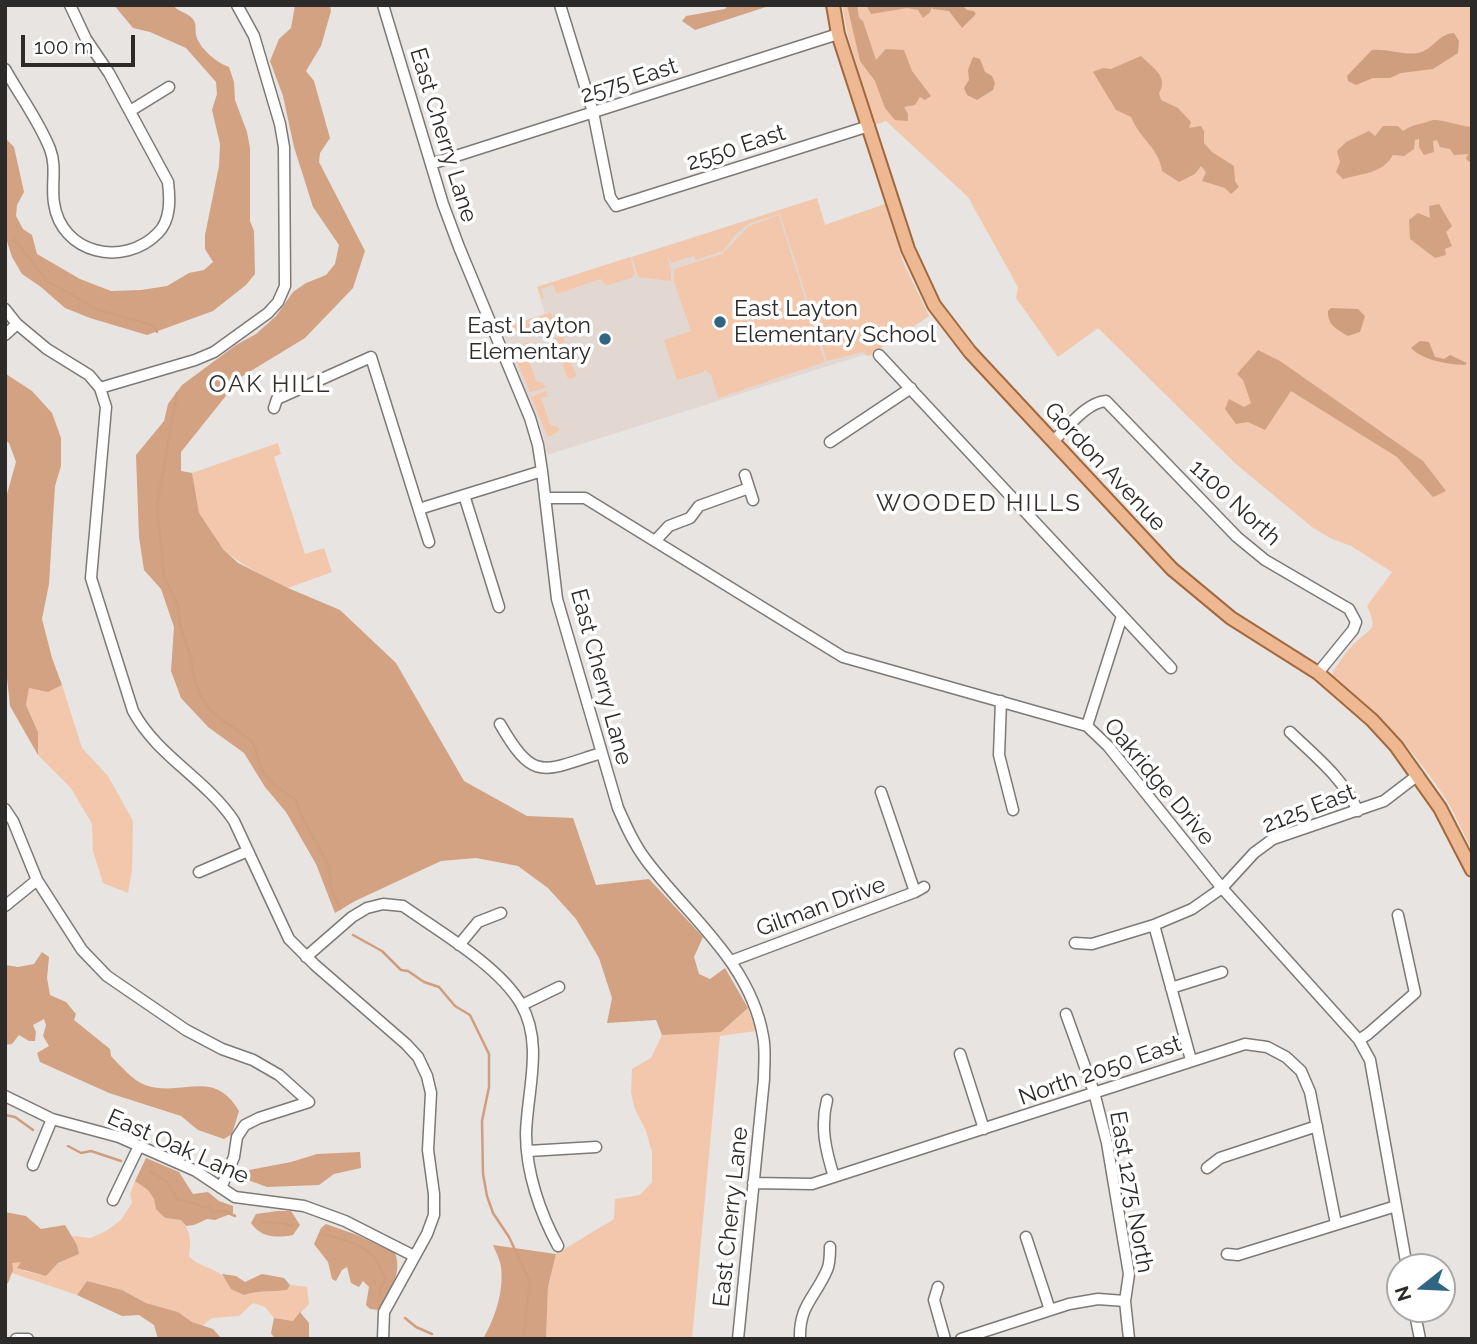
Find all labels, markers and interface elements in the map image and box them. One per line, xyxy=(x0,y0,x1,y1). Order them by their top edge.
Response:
scale bar xyxy=(24,21,138,65)
text: 100 m xyxy=(34,34,93,59)
street label: East Cherry Lane xyxy=(403,44,483,226)
street label: 2575 East xyxy=(577,52,681,110)
street label: 2550 East xyxy=(683,119,789,177)
place label: East Layton Elementary School xyxy=(734,295,936,349)
place label: East Layton Elementary xyxy=(467,312,591,366)
marker: East Layton Elementary School xyxy=(712,314,728,330)
marker: East Layton Elementary xyxy=(597,331,613,347)
district label: OAK HILL xyxy=(210,371,330,399)
street label: Gordon Avenue xyxy=(1038,397,1172,537)
street label: 1100 North xyxy=(1184,454,1286,552)
district label: WOODED HILLS xyxy=(878,490,1080,518)
street label: East Cherry Lane xyxy=(564,586,638,768)
street label: Oakridge Drive xyxy=(1098,713,1220,851)
street label: 2125 East xyxy=(1259,779,1359,839)
street label: Gilman Drive xyxy=(753,871,889,943)
street label: North 2050 East xyxy=(1015,1030,1185,1112)
street label: East Oak Lane xyxy=(103,1104,253,1190)
street label: East 1275 North xyxy=(1103,1109,1159,1275)
street label: East Cherry Lane xyxy=(708,1125,754,1309)
north arrow xyxy=(1386,1253,1456,1323)
text: N xyxy=(1390,1284,1416,1304)

